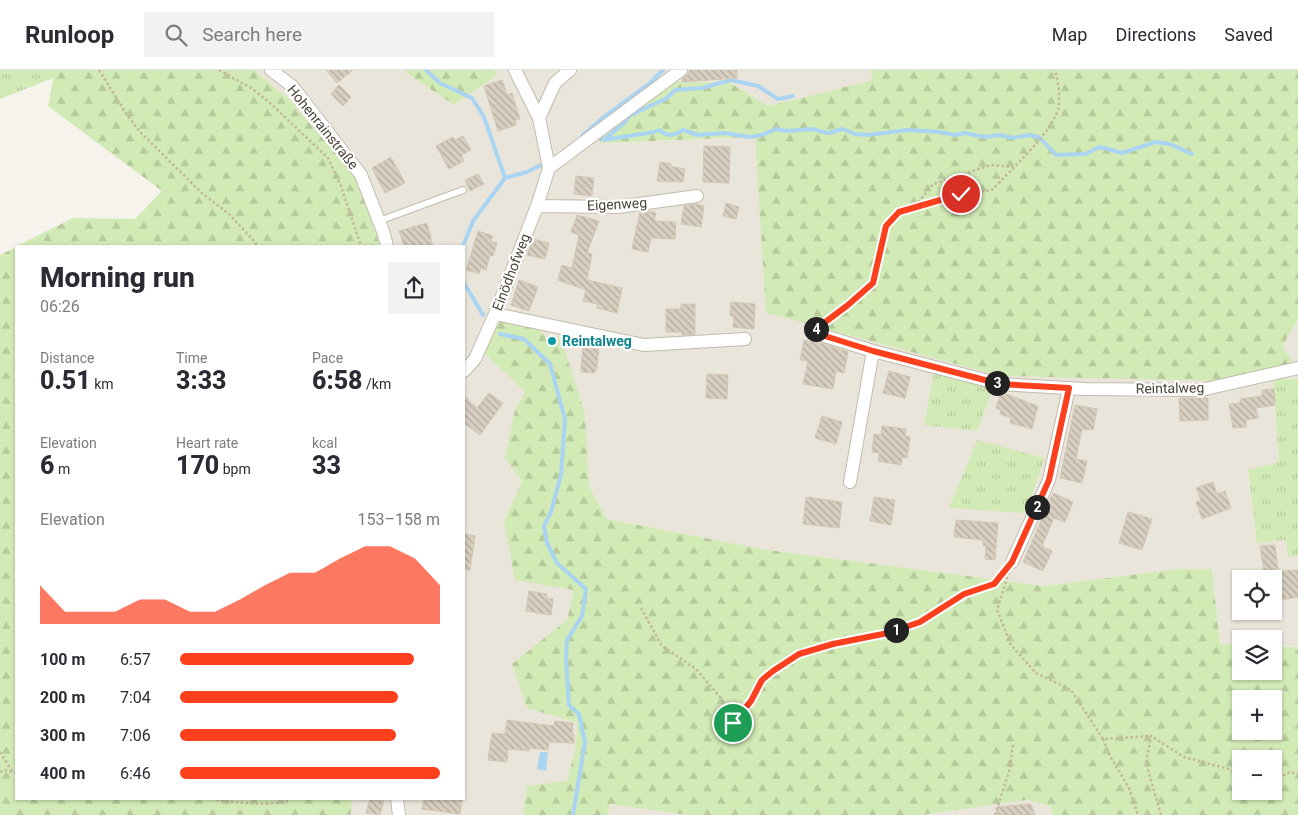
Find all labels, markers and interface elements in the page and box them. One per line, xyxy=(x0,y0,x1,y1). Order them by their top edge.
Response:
search box xyxy=(144,12,494,57)
text: Runloop xyxy=(25,21,114,49)
icon: search xyxy=(162,21,190,49)
text: Search here xyxy=(202,23,302,46)
text: Map xyxy=(1052,24,1087,45)
text: Directions xyxy=(1115,24,1196,45)
text: Saved xyxy=(1224,24,1273,45)
street label: Hohenrainstraße xyxy=(284,82,362,172)
pin xyxy=(940,173,982,215)
icon: check xyxy=(947,180,975,208)
street label: Eigenweg xyxy=(587,194,647,214)
street label: Einödhofweg xyxy=(489,231,533,313)
text: Morning run xyxy=(40,261,195,294)
button: share xyxy=(388,262,440,314)
text: 06:26 xyxy=(40,297,80,316)
pin: 4 xyxy=(804,316,828,342)
text: 4 xyxy=(812,321,821,337)
place label: Reintalweg xyxy=(562,333,632,349)
marker: Reintalweg xyxy=(546,335,558,347)
text: Distance xyxy=(40,350,95,366)
text: Time xyxy=(176,350,207,366)
text: Pace xyxy=(312,350,343,366)
text: 0.51 xyxy=(40,366,91,395)
text: 3:33 xyxy=(176,366,227,395)
text: 6:58 xyxy=(312,366,363,395)
pin: 3 xyxy=(984,370,1010,396)
text: 3 xyxy=(993,375,1002,391)
text: km xyxy=(91,376,114,392)
text: /km xyxy=(363,376,391,392)
street label: Reintalweg xyxy=(1136,379,1204,397)
text: Elevation xyxy=(40,435,97,451)
text: Heart rate xyxy=(176,435,238,451)
text: kcal xyxy=(312,435,337,451)
text: 6 xyxy=(40,451,54,480)
text: 170 xyxy=(176,451,219,480)
text: 33 xyxy=(312,451,341,480)
text: m xyxy=(54,461,70,477)
text: bpm xyxy=(219,461,251,477)
pin: 2 xyxy=(1024,494,1050,520)
text: 2 xyxy=(1033,499,1042,515)
text: Elevation xyxy=(40,510,105,529)
text: 153–158 m xyxy=(358,510,440,529)
map controls xyxy=(1232,570,1282,800)
button: locate xyxy=(1232,570,1282,620)
pin: 1 xyxy=(884,618,908,642)
text: 1 xyxy=(892,622,901,638)
button: layers xyxy=(1232,630,1282,680)
text: 100 m xyxy=(40,650,85,669)
text: 6:57 xyxy=(120,650,151,669)
text: 200 m xyxy=(40,688,85,707)
text: 7:04 xyxy=(120,688,151,707)
button: + xyxy=(1232,690,1282,740)
pin xyxy=(712,702,754,744)
icon: arrive xyxy=(719,709,747,737)
text: 300 m xyxy=(40,726,85,745)
text: 7:06 xyxy=(120,726,151,745)
button: − xyxy=(1232,750,1282,800)
text: 400 m xyxy=(40,764,85,783)
text: 6:46 xyxy=(120,764,151,783)

